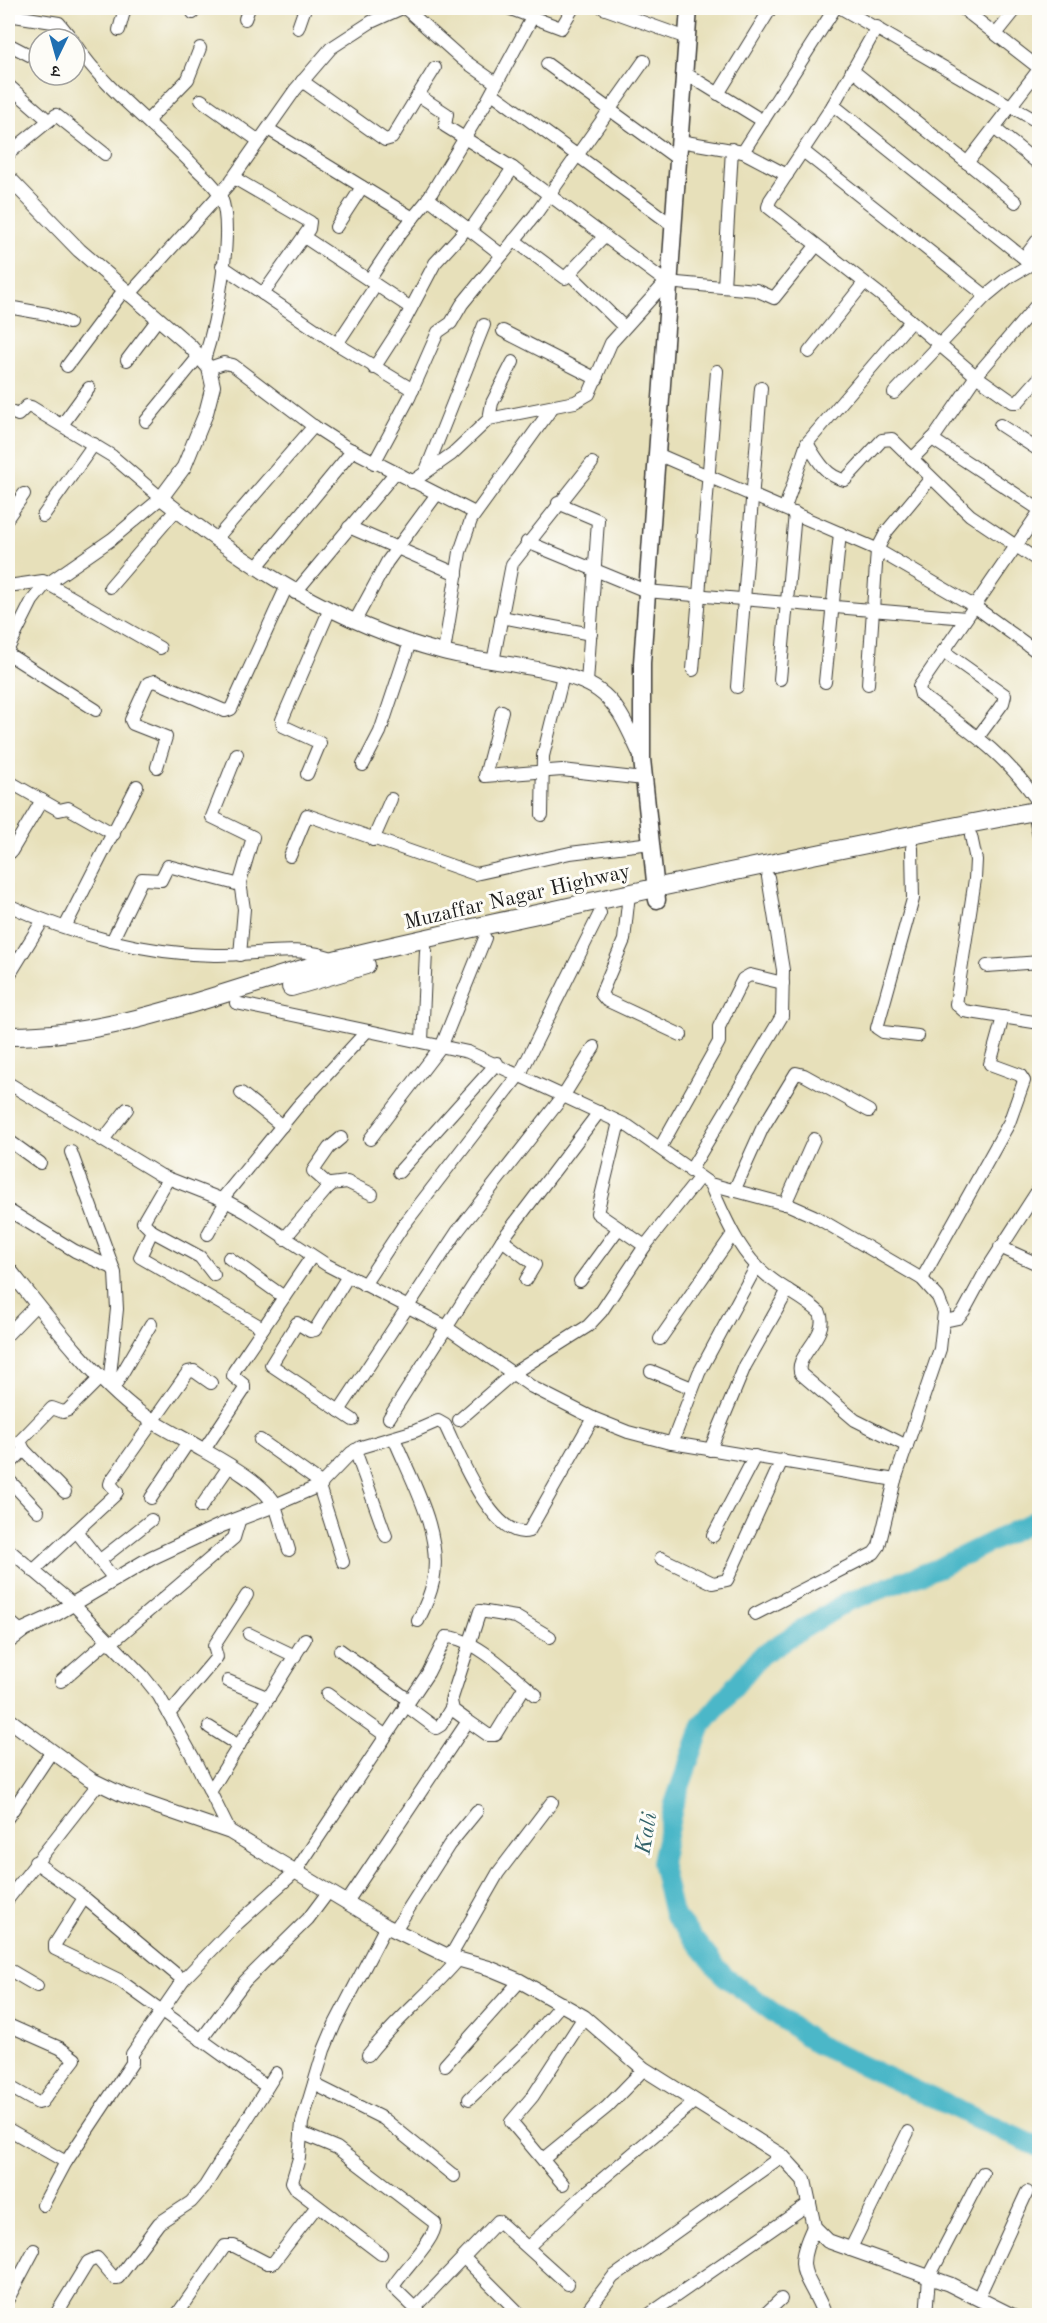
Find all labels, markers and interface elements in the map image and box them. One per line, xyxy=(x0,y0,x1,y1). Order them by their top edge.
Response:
north arrow xyxy=(27,27,87,87)
text: उ xyxy=(49,61,62,78)
street label: Muzaffar Nagar Highway xyxy=(402,861,633,934)
water label: Kali xyxy=(632,1810,662,1857)

